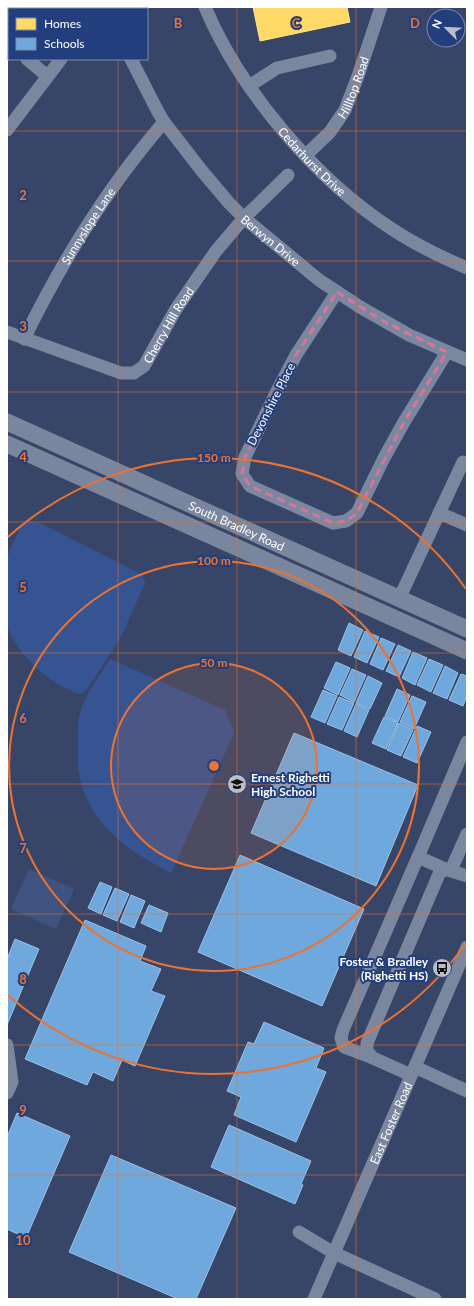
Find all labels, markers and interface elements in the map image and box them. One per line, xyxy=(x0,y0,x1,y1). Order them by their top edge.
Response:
legend xyxy=(8,8,148,60)
north arrow xyxy=(426,8,466,48)
text: B xyxy=(174,15,183,31)
text: C xyxy=(292,15,301,31)
text: D xyxy=(410,15,420,31)
text: Homes xyxy=(44,16,81,31)
text: N xyxy=(429,17,444,30)
text: Schools xyxy=(44,36,85,51)
street label: Hilltop Road xyxy=(334,54,372,121)
street label: Cedarhurst Drive xyxy=(275,124,349,199)
street label: Sunnyslope Lane xyxy=(58,184,118,267)
text: 2 xyxy=(19,187,27,203)
street label: Berwyn Drive xyxy=(238,211,304,269)
street label: Cherry Hill Road xyxy=(140,284,197,366)
text: 3 xyxy=(19,318,27,334)
street label: Devonshire Place xyxy=(244,360,298,448)
text: 4 xyxy=(19,449,27,465)
text: 150 m xyxy=(197,450,231,465)
street label: South Bradley Road xyxy=(187,497,287,553)
text: 100 m xyxy=(197,553,231,568)
text: 5 xyxy=(19,579,27,595)
text: 50 m xyxy=(201,655,227,670)
text: 6 xyxy=(19,710,27,726)
centre of rings xyxy=(207,759,221,773)
place label: Ernest Righetti High School xyxy=(251,770,330,799)
school or university icon: Ernest Righetti High School xyxy=(226,773,248,795)
text: 7 xyxy=(19,840,27,856)
place label: Foster & Bradley (Righetti HS) xyxy=(339,954,429,983)
bus stop icon: Foster & Bradley (Righetti HS) xyxy=(431,957,453,979)
text: 8 xyxy=(19,971,27,987)
street label: East Foster Road xyxy=(366,1079,415,1166)
text: 9 xyxy=(19,1102,27,1118)
text: 10 xyxy=(15,1232,31,1248)

